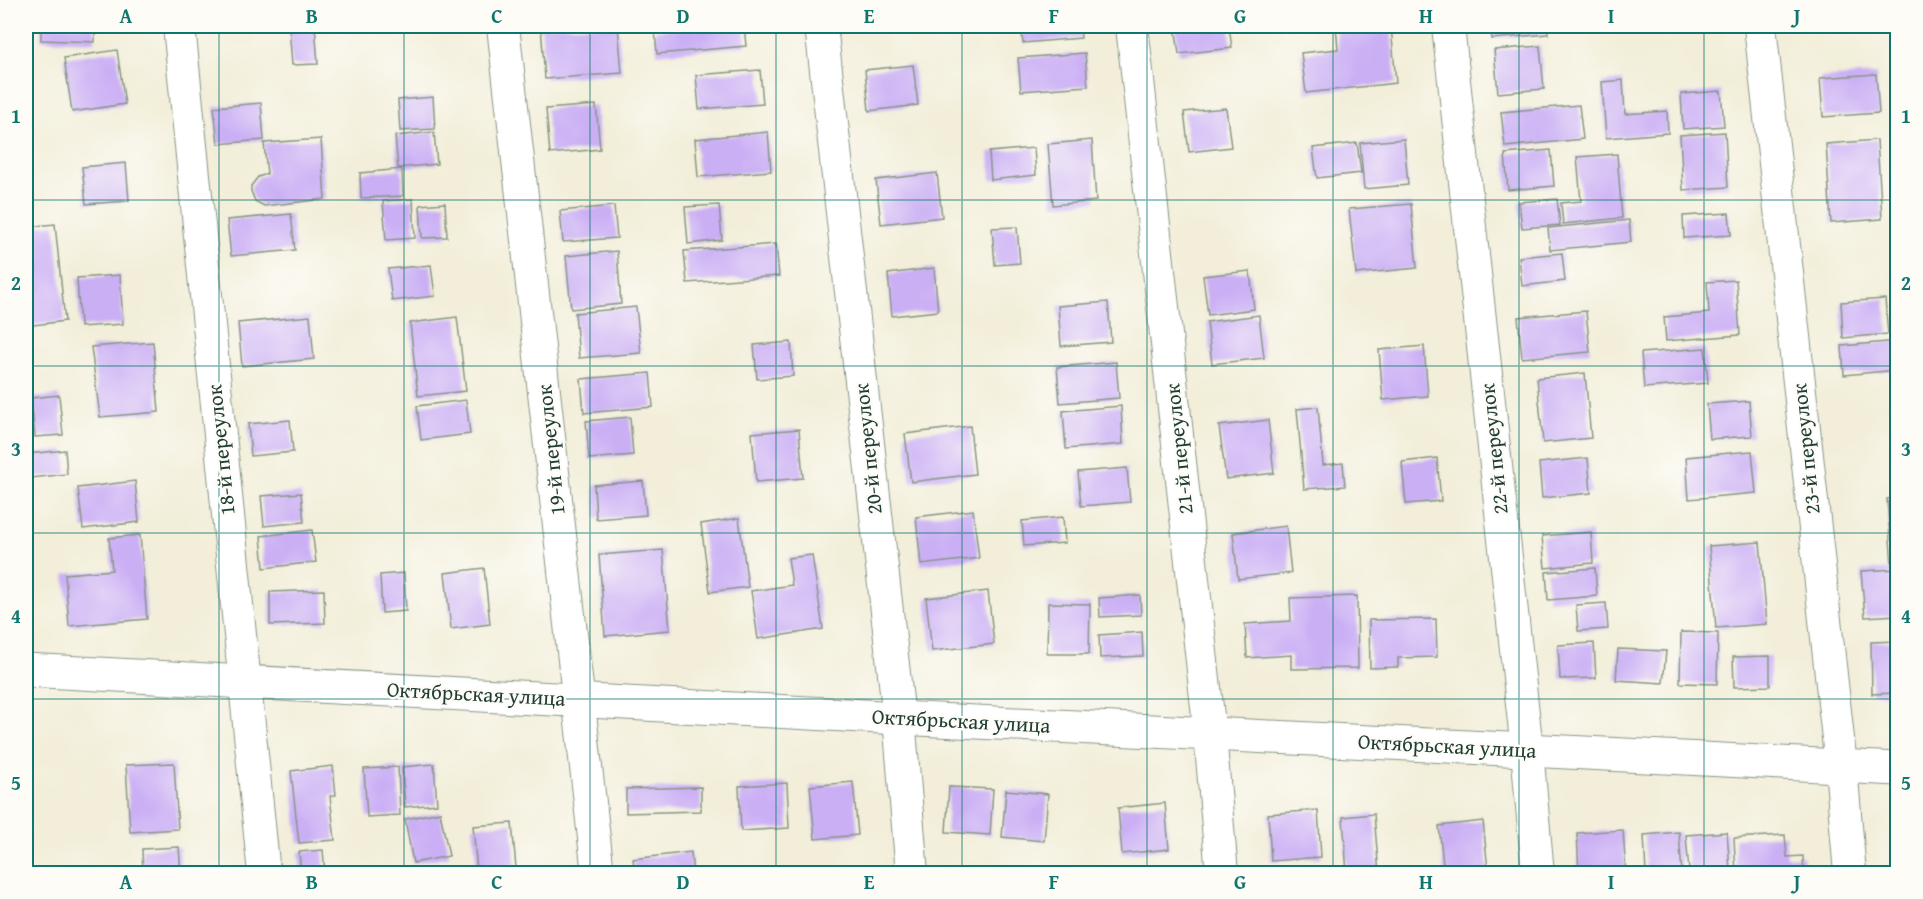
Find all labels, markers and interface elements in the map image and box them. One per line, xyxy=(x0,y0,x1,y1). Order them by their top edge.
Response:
text: A xyxy=(120,1,133,30)
text: B xyxy=(306,1,318,30)
text: C xyxy=(491,1,503,30)
text: D xyxy=(676,1,690,30)
text: E xyxy=(864,1,875,30)
text: F xyxy=(1049,1,1059,30)
text: G xyxy=(1234,1,1246,30)
text: H xyxy=(1419,1,1433,30)
text: I xyxy=(1608,1,1614,30)
text: J xyxy=(1791,1,1801,30)
text: 1 xyxy=(11,101,21,130)
text: 1 xyxy=(1901,101,1911,130)
text: 2 xyxy=(11,268,21,297)
text: 2 xyxy=(1901,268,1911,297)
street label: 20-й переулок xyxy=(845,382,890,516)
street label: 21-й переулок xyxy=(1156,382,1201,516)
street label: 22-й переулок xyxy=(1471,382,1516,516)
street label: 23-й переулок xyxy=(1783,382,1828,516)
street label: 18-й переулок xyxy=(198,383,243,517)
street label: 19-й переулок xyxy=(528,383,573,517)
text: 3 xyxy=(11,434,21,463)
text: 3 xyxy=(1901,434,1911,463)
text: 4 xyxy=(11,601,21,630)
text: 4 xyxy=(1901,601,1911,630)
street label: Октябрьская улица xyxy=(386,673,566,714)
street label: Октябрьская улица xyxy=(871,700,1051,741)
street label: Октябрьская улица xyxy=(1357,725,1537,766)
text: 5 xyxy=(11,768,21,797)
text: 5 xyxy=(1901,768,1911,797)
text: A xyxy=(120,867,133,896)
text: B xyxy=(306,867,318,896)
text: C xyxy=(491,867,503,896)
text: D xyxy=(676,867,690,896)
text: E xyxy=(864,867,875,896)
text: F xyxy=(1049,867,1059,896)
text: G xyxy=(1234,867,1246,896)
text: H xyxy=(1419,867,1433,896)
text: I xyxy=(1608,867,1614,896)
text: J xyxy=(1791,867,1801,896)

